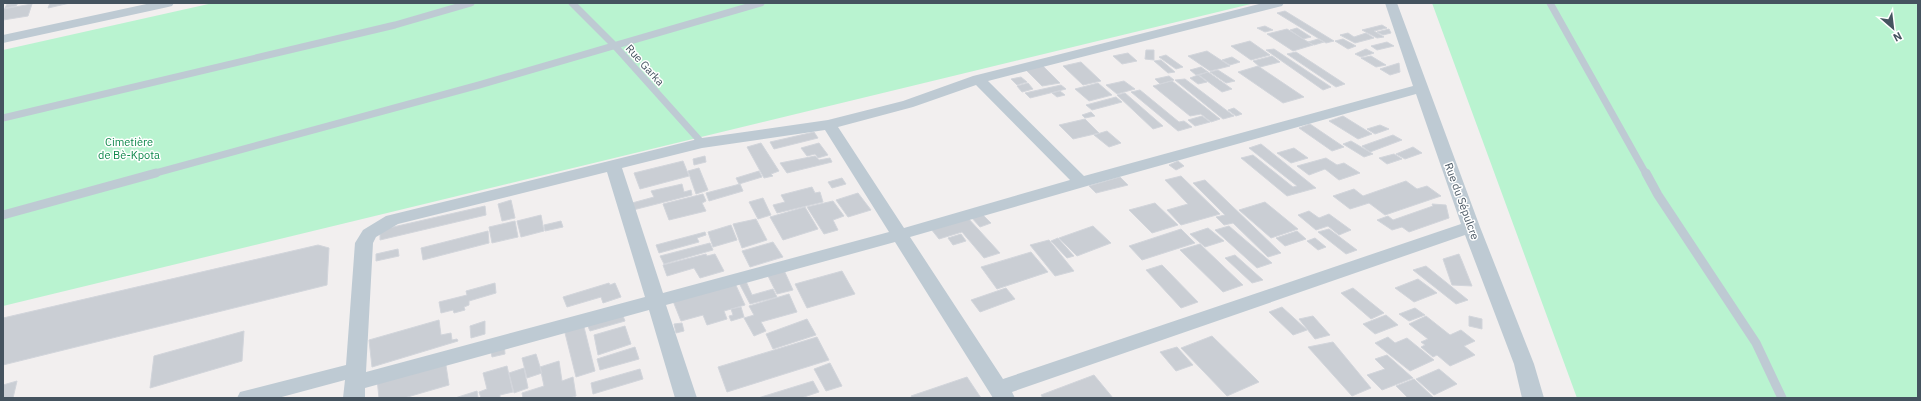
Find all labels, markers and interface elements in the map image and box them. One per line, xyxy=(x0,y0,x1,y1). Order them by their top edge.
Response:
north arrow xyxy=(1873,8,1913,48)
text: N xyxy=(1891,29,1904,45)
street label: Rue Garka xyxy=(623,41,667,89)
park label: Cimetière de Bè-Kpota xyxy=(98,135,160,162)
street label: Rue du Sépulcre xyxy=(1442,161,1482,241)

